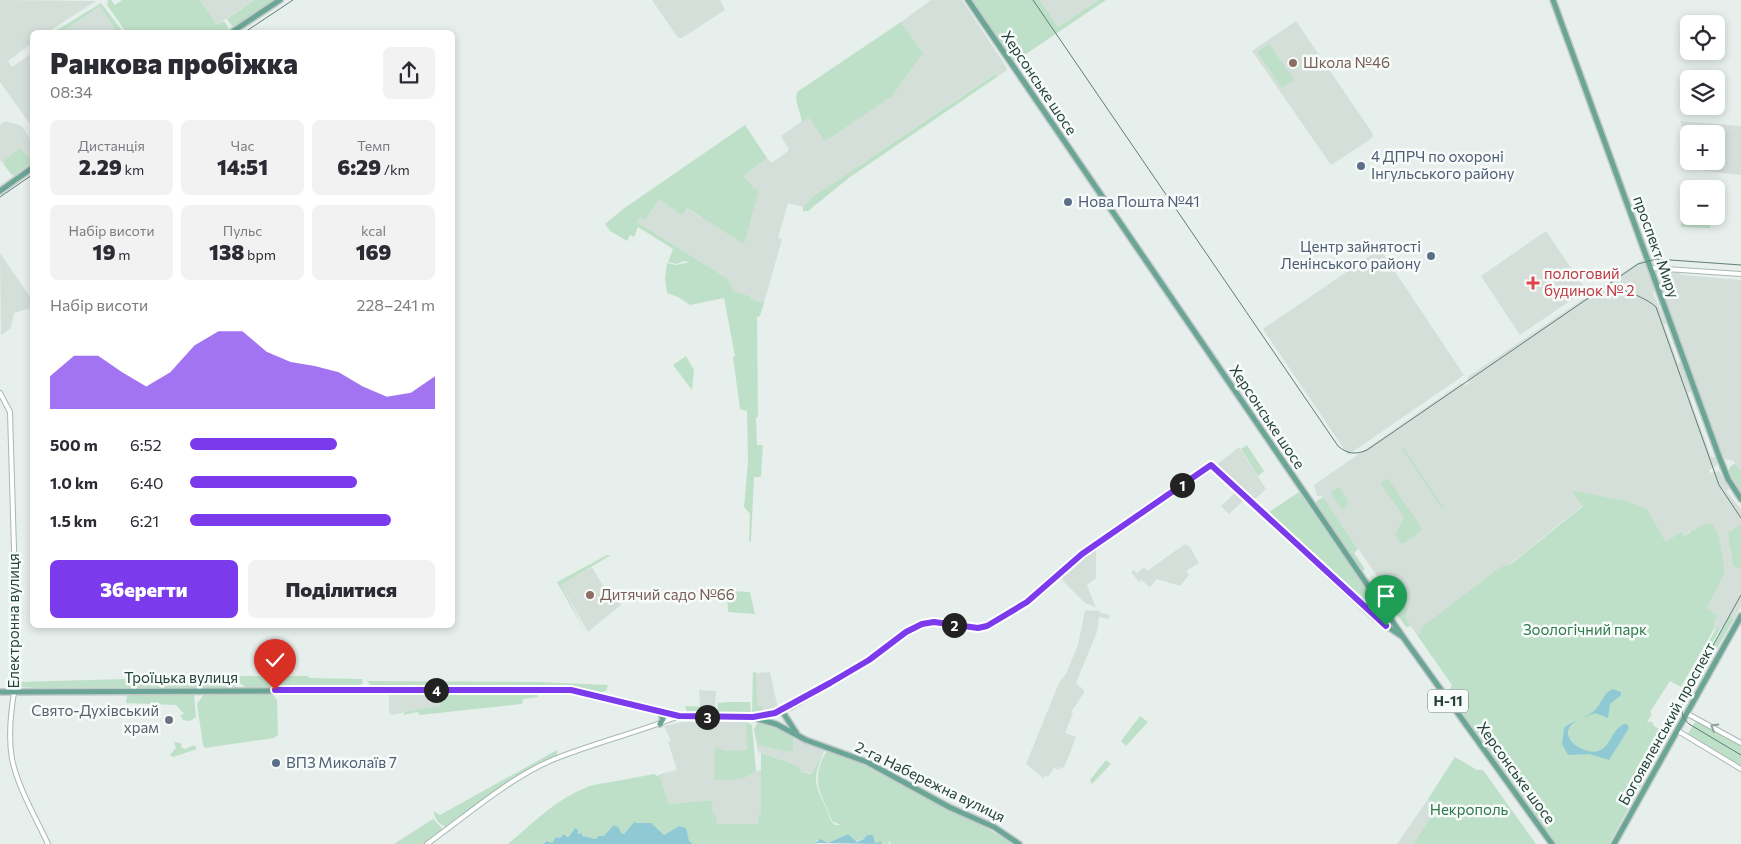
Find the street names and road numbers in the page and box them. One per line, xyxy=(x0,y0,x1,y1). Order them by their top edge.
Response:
street label: Херсонське шосе xyxy=(998,27,1081,138)
street label: проспект Миру xyxy=(1630,193,1684,300)
street label: Херсонське шосе xyxy=(1226,361,1309,472)
street label: Електронна вулиця xyxy=(4,553,22,689)
street label: Богоявленський проспект xyxy=(1614,639,1718,808)
street label: Троїцька вулиця xyxy=(124,668,238,686)
road number: Н-11 xyxy=(1428,689,1468,712)
street label: Херсонське шосе xyxy=(1474,718,1560,827)
street label: 2-га Набережна вулиця xyxy=(852,737,1008,825)

